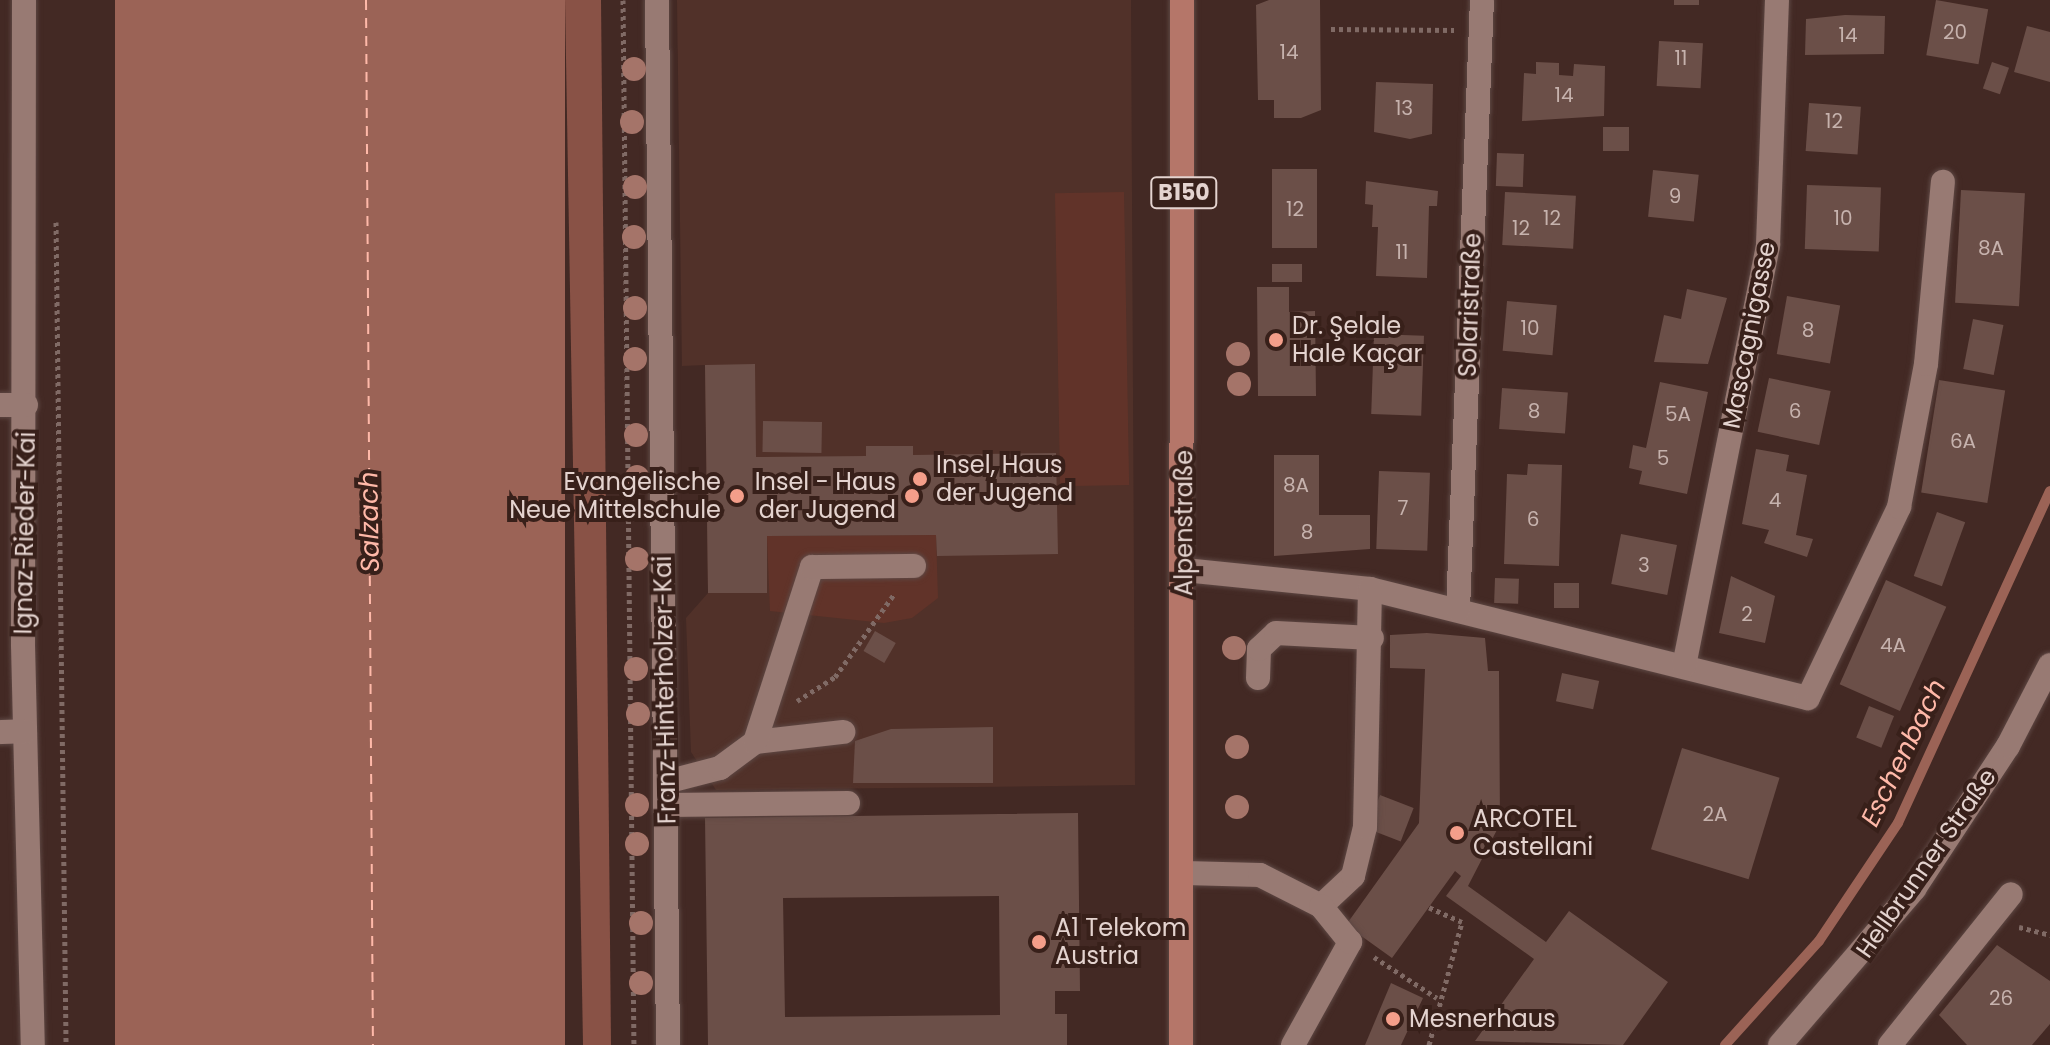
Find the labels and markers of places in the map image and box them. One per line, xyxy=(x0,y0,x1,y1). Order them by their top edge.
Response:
place label: Dr. Şelale Hale Kaçar xyxy=(1292,312,1422,368)
marker: Dr. Şelale Hale Kaçar xyxy=(1267,331,1285,349)
place label: Insel, Haus der Jugend xyxy=(936,451,1073,507)
place label: Evangelische Neue Mittelschule xyxy=(509,468,721,524)
place label: Insel - Haus der Jugend xyxy=(755,468,896,524)
marker: Insel, Haus der Jugend xyxy=(911,470,929,488)
marker: Evangelische Neue Mittelschule xyxy=(728,487,746,505)
marker: Insel - Haus der Jugend xyxy=(903,487,921,505)
place label: ARCOTEL Castellani xyxy=(1473,805,1593,861)
marker: ARCOTEL Castellani xyxy=(1448,824,1466,842)
place label: A1 Telekom Austria xyxy=(1055,914,1186,970)
marker: A1 Telekom Austria xyxy=(1030,933,1048,951)
place label: Mesnerhaus xyxy=(1409,1005,1556,1033)
marker: Mesnerhaus xyxy=(1384,1010,1402,1028)

